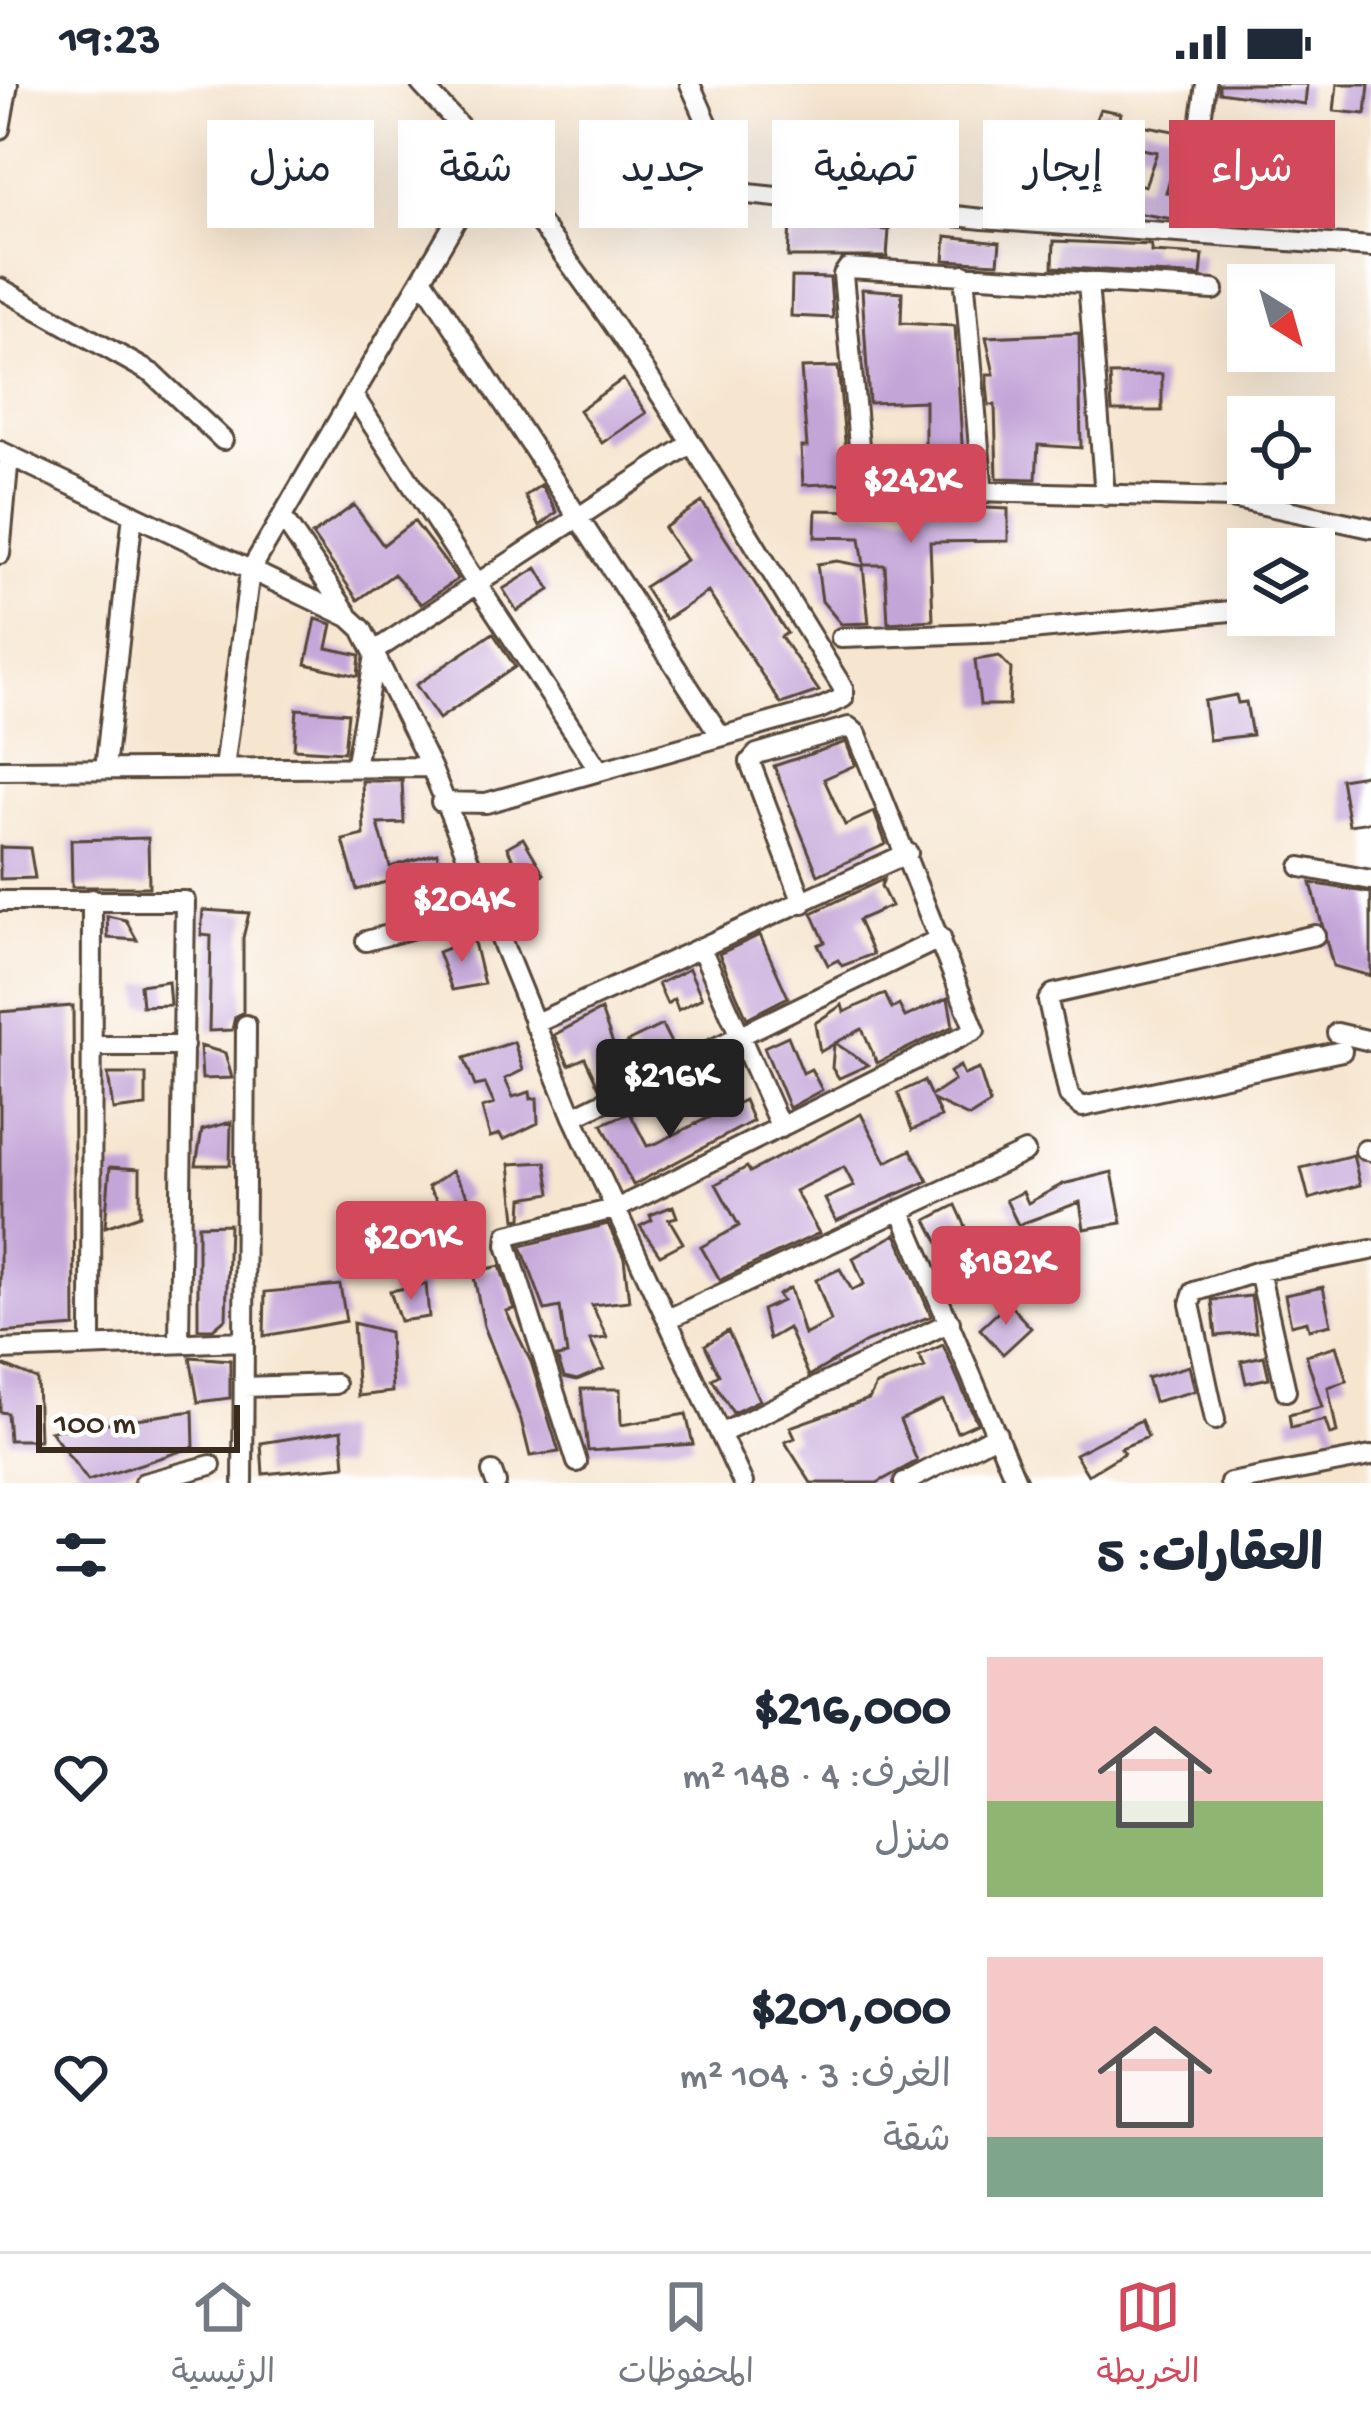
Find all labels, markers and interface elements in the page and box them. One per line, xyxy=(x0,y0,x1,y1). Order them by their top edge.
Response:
text: 19:23 xyxy=(60,16,160,69)
chip: منزل xyxy=(207,120,374,228)
chip: شقة xyxy=(398,120,555,228)
chip: جديد xyxy=(579,120,748,228)
chip: تصفية xyxy=(772,120,959,228)
chip: إيجار xyxy=(983,120,1145,228)
chip: شراء xyxy=(1169,120,1335,228)
north arrow xyxy=(1227,264,1335,372)
map controls xyxy=(1227,264,1335,636)
button: locate xyxy=(1227,396,1335,504)
pin: $242K xyxy=(827,444,995,546)
text: $242K xyxy=(863,460,959,506)
button: layers xyxy=(1227,528,1335,636)
pin: $204K xyxy=(378,863,546,965)
text: $204K xyxy=(413,879,511,925)
pin: $216K xyxy=(586,1039,754,1141)
text: $216K xyxy=(623,1055,717,1101)
pin: $201K xyxy=(327,1201,495,1303)
text: $201K xyxy=(363,1217,459,1263)
pin: $182K xyxy=(922,1226,1090,1328)
text: $182K xyxy=(958,1242,1054,1288)
scale bar xyxy=(36,1399,240,1452)
text: 100 m xyxy=(54,1407,136,1445)
icon: filters xyxy=(48,1522,114,1588)
text: العقارات: 5 xyxy=(1097,1530,1323,1590)
text: $216,000 xyxy=(754,1683,951,1743)
icon: home xyxy=(1083,1705,1227,1849)
icon: heart xyxy=(48,1744,114,1810)
text: الغرف: 4 · 148 m² xyxy=(682,1756,951,1802)
text: منزل xyxy=(874,1820,951,1866)
text: $201,000 xyxy=(751,1983,951,2043)
icon: home xyxy=(1083,2005,1227,2149)
icon: heart xyxy=(48,2044,114,2110)
text: الغرف: 3 · 104 m² xyxy=(680,2056,951,2102)
text: شقة xyxy=(883,2120,951,2166)
tab: الرئيسية xyxy=(171,2274,275,2400)
tab: المحفوظات xyxy=(618,2274,754,2400)
tab: الخريطة xyxy=(1097,2274,1200,2400)

